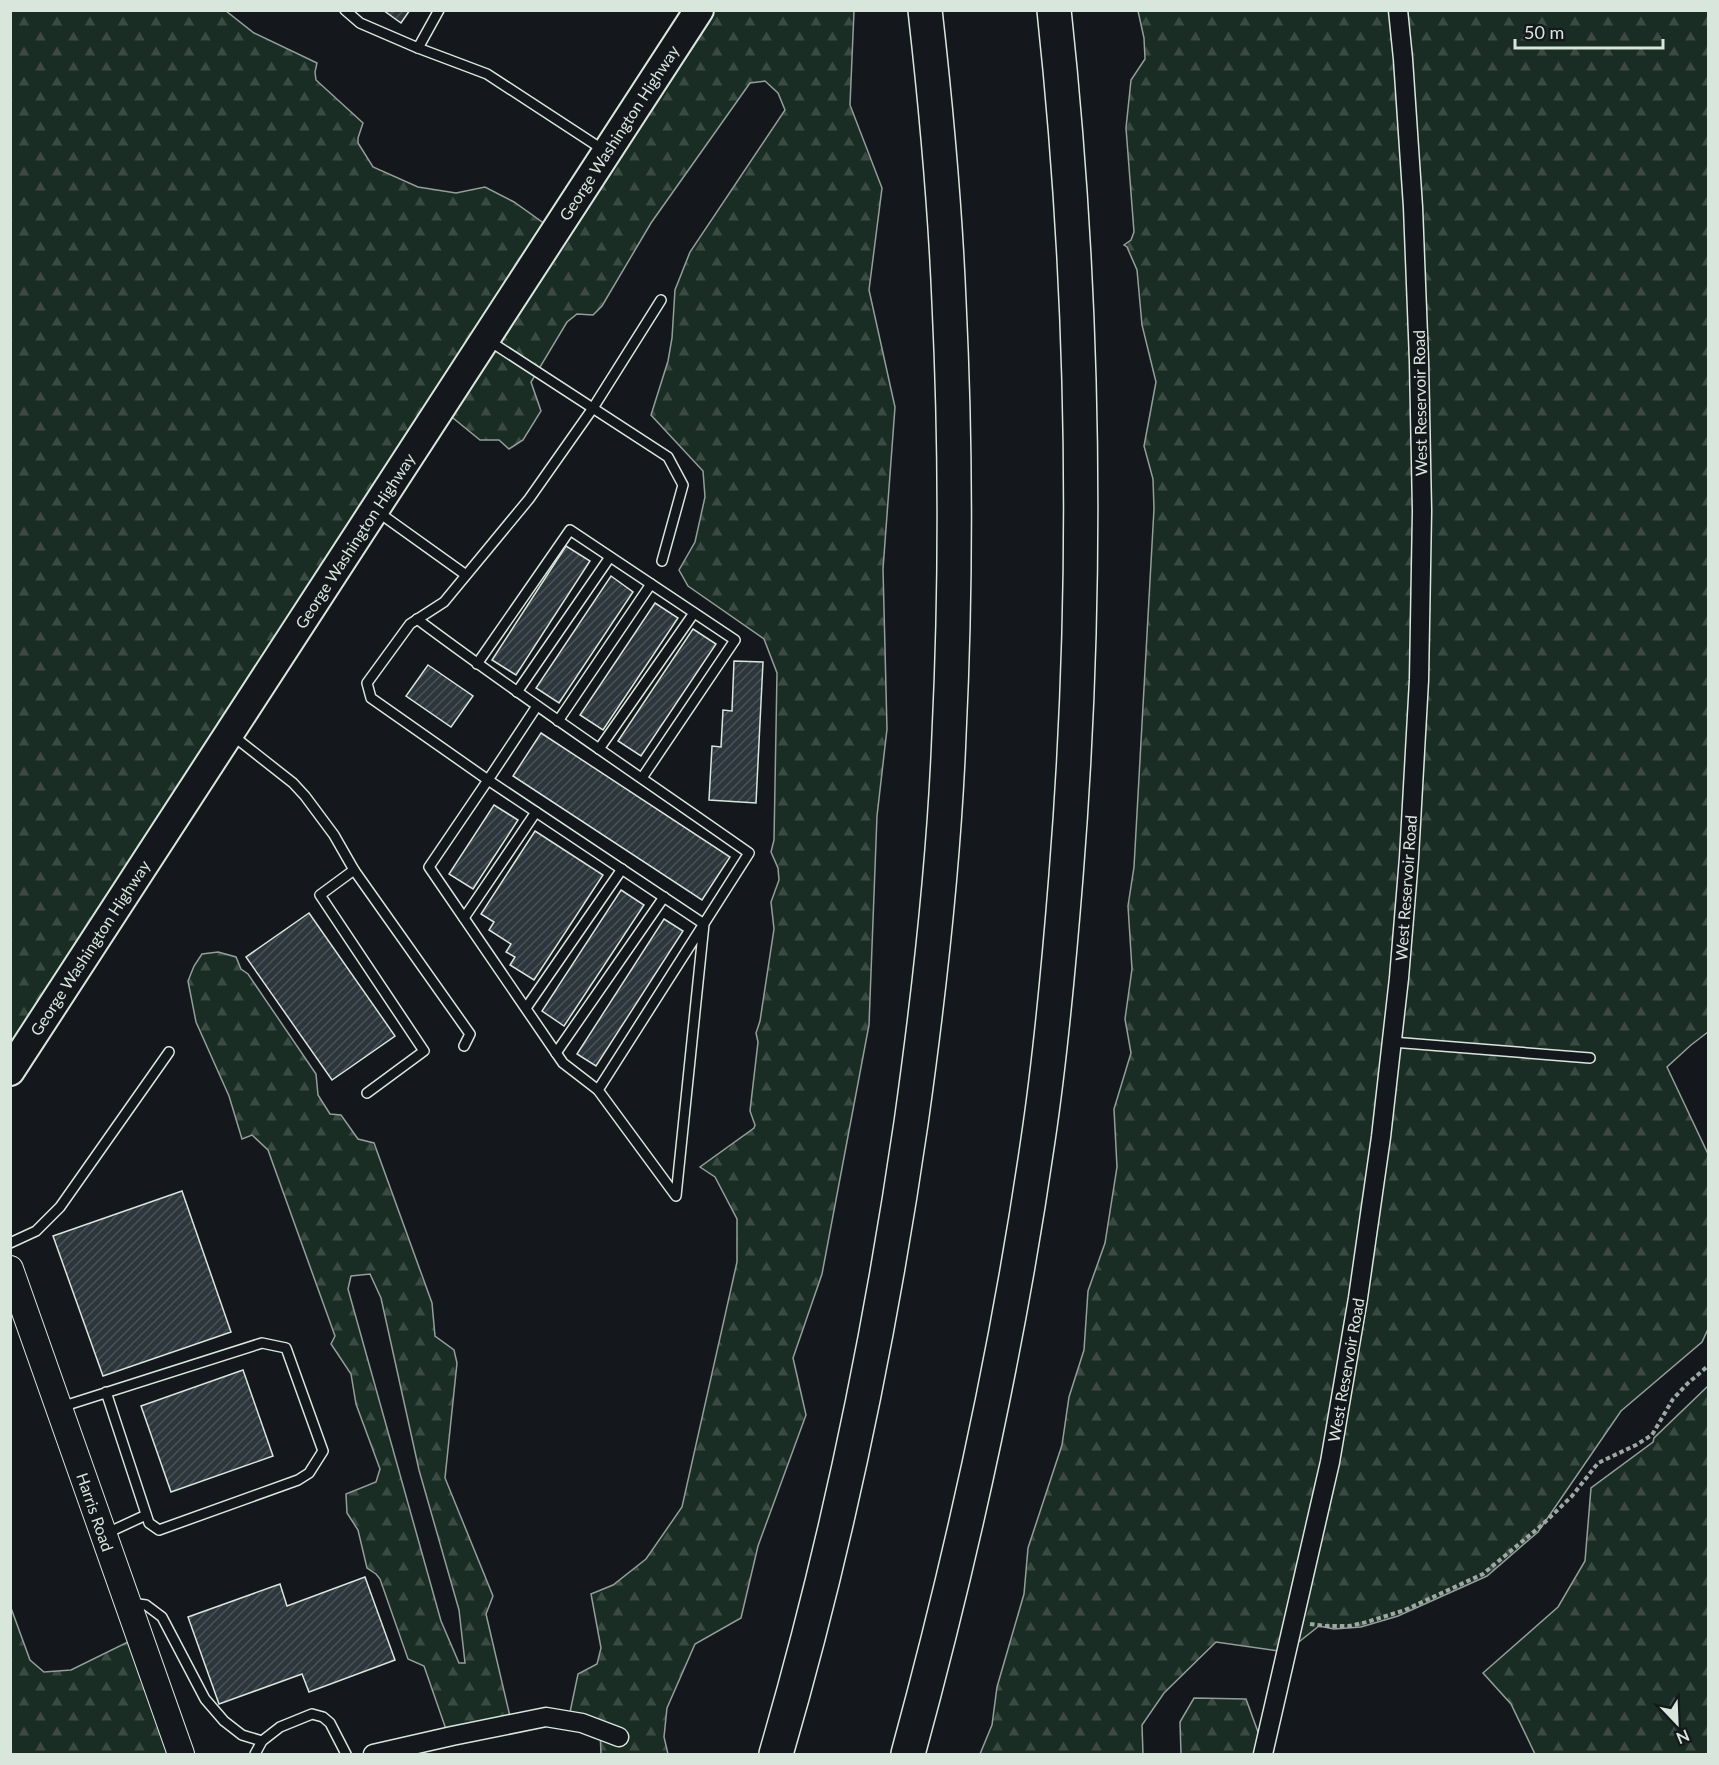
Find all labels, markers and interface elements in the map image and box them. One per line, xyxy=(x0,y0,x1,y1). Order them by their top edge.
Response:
scale bar xyxy=(1515,12,1664,50)
text: 50 m xyxy=(1524,21,1564,43)
street label: George Washington Highway xyxy=(555,41,683,224)
street label: West Reservoir Road xyxy=(1409,330,1430,476)
street label: George Washington Highway xyxy=(291,449,419,632)
street label: West Reservoir Road xyxy=(1391,814,1420,961)
street label: George Washington Highway xyxy=(26,856,154,1039)
street label: West Reservoir Road xyxy=(1323,1296,1368,1443)
street label: Harris Road xyxy=(73,1470,118,1554)
north arrow xyxy=(1647,1693,1707,1753)
text: N xyxy=(1674,1726,1692,1748)

